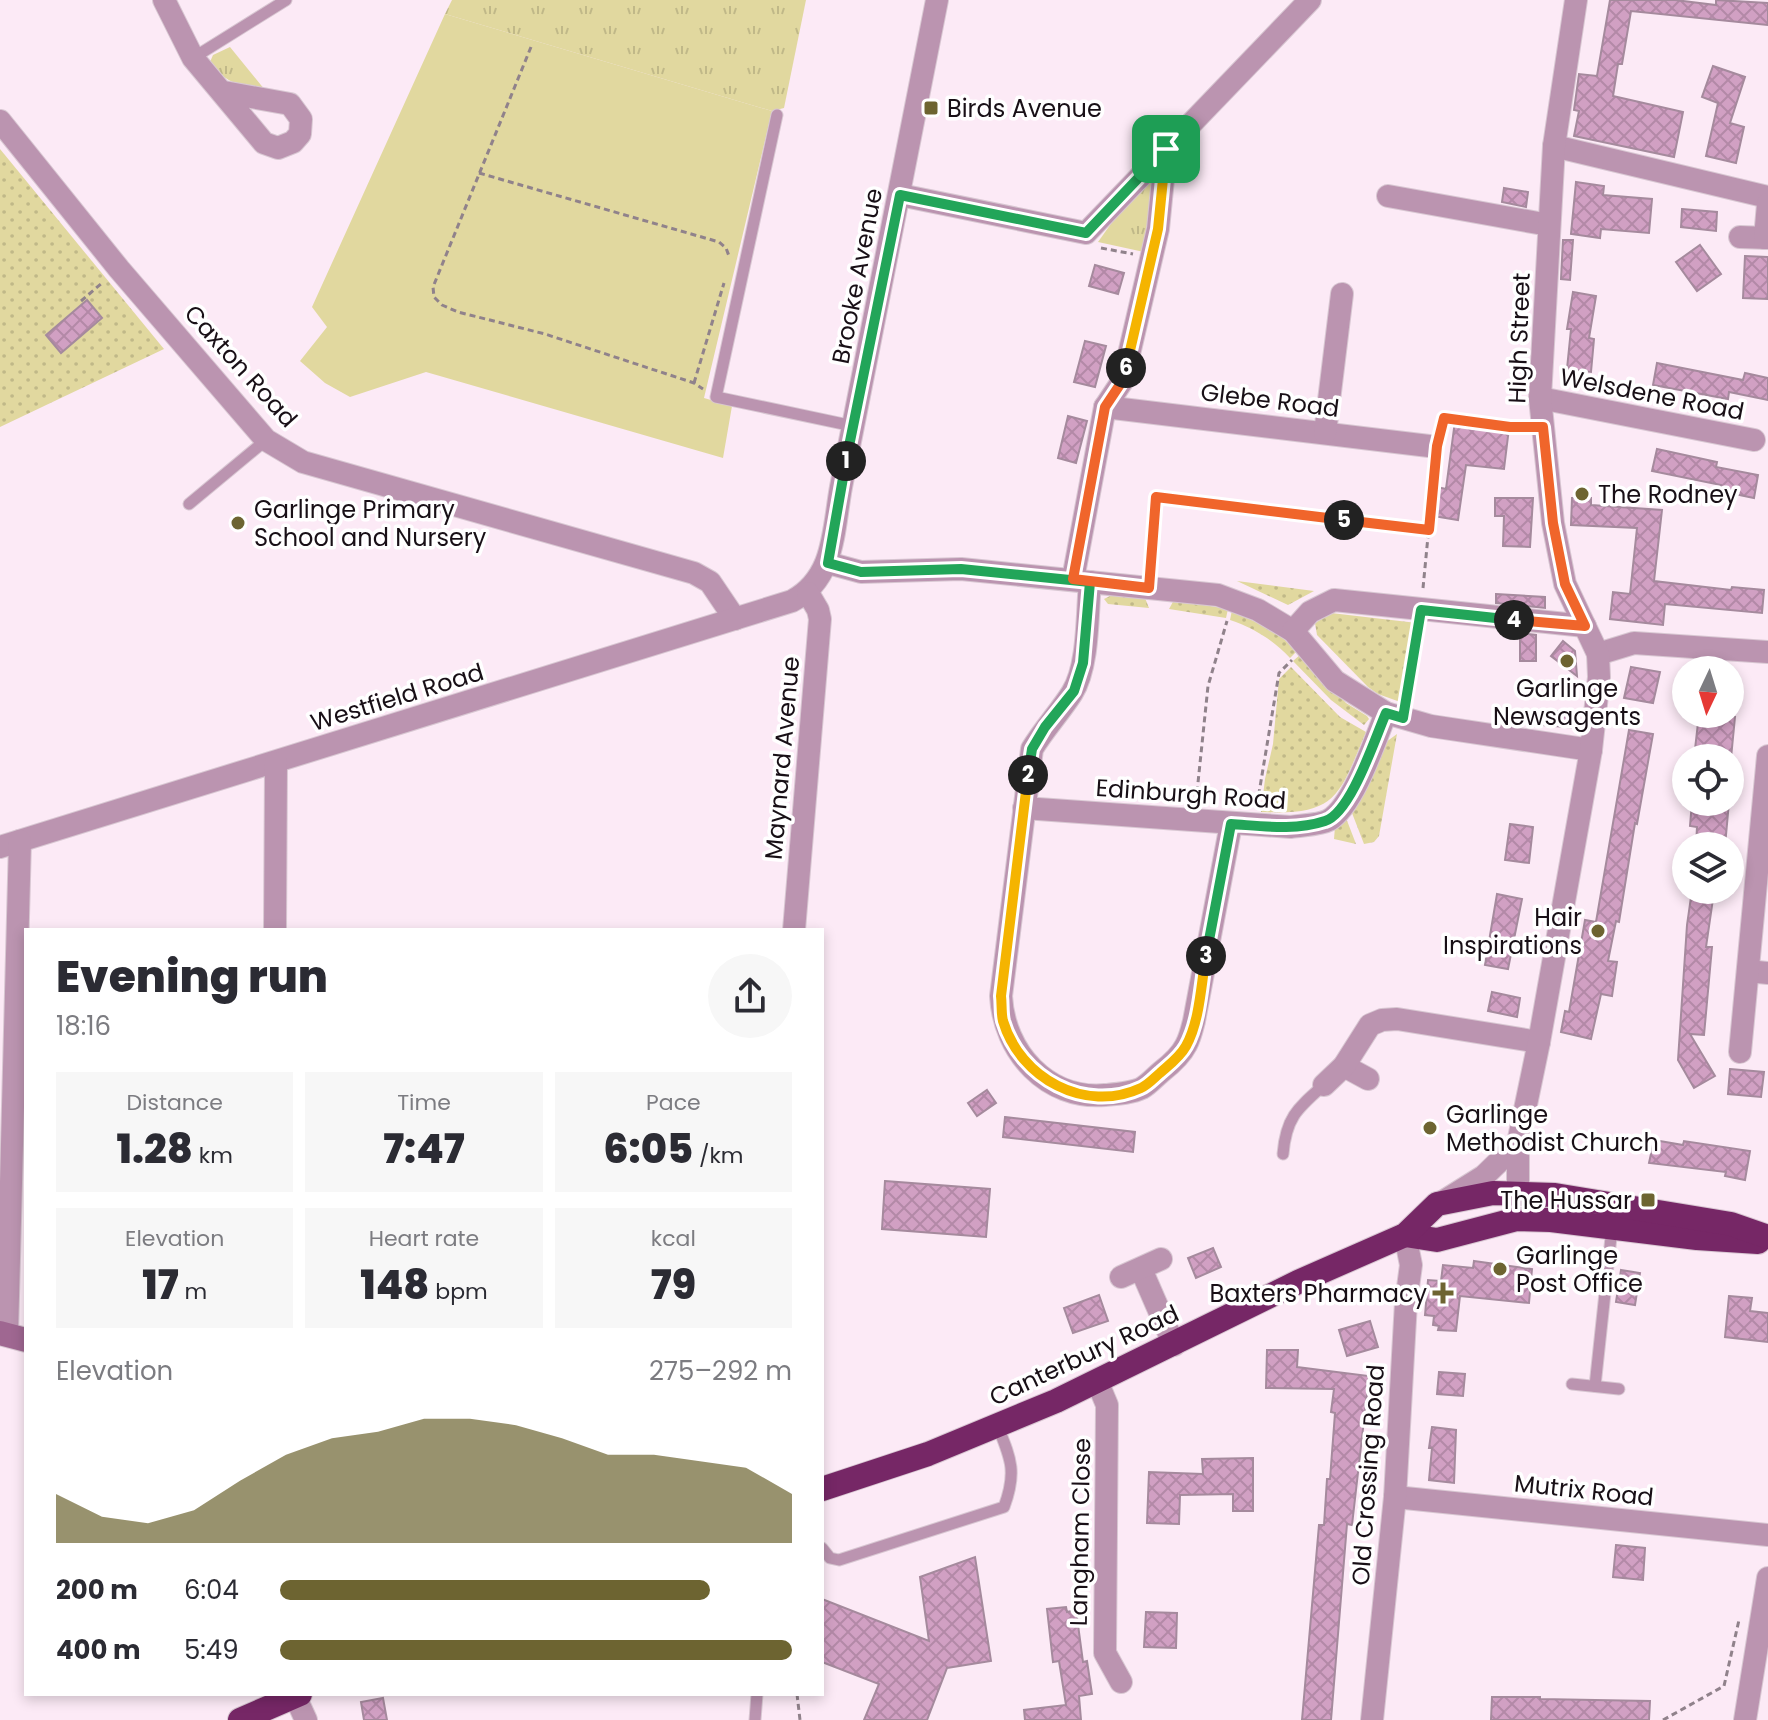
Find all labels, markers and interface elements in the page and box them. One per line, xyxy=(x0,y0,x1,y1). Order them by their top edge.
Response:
place label: Birds Avenue xyxy=(947,92,1102,125)
marker: Birds Avenue xyxy=(922,99,940,117)
pin xyxy=(1132,115,1200,183)
icon: arrive xyxy=(1144,127,1188,171)
street label: Brooke Avenue xyxy=(824,185,890,367)
street label: High Street xyxy=(1500,272,1538,404)
street label: Caxton Road xyxy=(177,298,305,434)
pin: 6 xyxy=(1106,348,1146,388)
text: 6 xyxy=(1119,352,1133,383)
street label: Welsdene Road xyxy=(1557,360,1747,428)
street label: Glebe Road xyxy=(1199,375,1341,425)
pin: 1 xyxy=(826,441,866,481)
text: 1 xyxy=(842,445,850,476)
place label: The Rodney xyxy=(1598,478,1738,511)
marker: The Rodney xyxy=(1573,485,1591,503)
place label: Garlinge Primary School and Nursery xyxy=(254,493,487,554)
pin: 5 xyxy=(1324,500,1364,540)
text: 5 xyxy=(1337,504,1351,535)
marker: Garlinge Primary School and Nursery xyxy=(229,514,247,532)
pin: 4 xyxy=(1494,600,1534,640)
text: 4 xyxy=(1507,604,1521,635)
marker: Garlinge Newsagents xyxy=(1558,652,1576,670)
street label: Westfield Road xyxy=(306,655,488,739)
street label: Maynard Avenue xyxy=(757,655,807,861)
north arrow xyxy=(1672,656,1744,728)
map controls xyxy=(1672,656,1744,904)
place label: Garlinge Newsagents xyxy=(1493,672,1641,733)
button: locate xyxy=(1672,744,1744,816)
pin: 2 xyxy=(1008,755,1048,795)
text: 2 xyxy=(1022,759,1034,790)
street label: Edinburgh Road xyxy=(1095,771,1287,817)
button: layers xyxy=(1672,832,1744,904)
place label: Hair Inspirations xyxy=(1443,901,1582,962)
marker: Hair Inspirations xyxy=(1589,922,1607,940)
pin: 3 xyxy=(1186,936,1226,976)
text: 3 xyxy=(1199,940,1213,971)
text: Evening run xyxy=(56,946,328,1007)
button: share xyxy=(708,954,792,1038)
text: 18:16 xyxy=(56,1008,111,1044)
text: Distance xyxy=(126,1087,223,1118)
text: Time xyxy=(397,1087,451,1118)
text: Pace xyxy=(646,1087,701,1118)
place label: Garlinge Methodist Church xyxy=(1446,1098,1659,1159)
marker: Garlinge Methodist Church xyxy=(1421,1119,1439,1137)
text: 1.28 xyxy=(117,1121,193,1177)
text: 7:47 xyxy=(383,1121,465,1177)
text: 6:05 xyxy=(603,1121,693,1177)
text: km xyxy=(193,1140,233,1171)
text: /km xyxy=(693,1140,743,1171)
place label: The Hussar xyxy=(1500,1184,1632,1217)
marker: The Hussar xyxy=(1639,1191,1657,1209)
text: Elevation xyxy=(125,1223,224,1254)
text: Heart rate xyxy=(369,1223,479,1254)
text: kcal xyxy=(651,1223,696,1254)
place label: Garlinge Post Office xyxy=(1516,1239,1643,1300)
text: 17 xyxy=(142,1257,179,1313)
text: 148 xyxy=(360,1257,429,1313)
text: 79 xyxy=(651,1257,696,1313)
marker: Garlinge Post Office xyxy=(1491,1260,1509,1278)
text: m xyxy=(179,1276,207,1307)
text: bpm xyxy=(429,1276,488,1307)
place label: Baxters Pharmacy xyxy=(1210,1277,1427,1310)
marker: Baxters Pharmacy xyxy=(1434,1284,1452,1302)
street label: Canterbury Road xyxy=(984,1297,1184,1413)
text: Elevation xyxy=(56,1353,173,1389)
text: 275–292 m xyxy=(649,1353,792,1389)
street label: Old Crossing Road xyxy=(1344,1363,1392,1587)
street label: Langham Close xyxy=(1062,1438,1098,1626)
street label: Mutrix Road xyxy=(1513,1466,1655,1514)
text: 200 m xyxy=(56,1572,138,1608)
text: 6:04 xyxy=(184,1572,239,1608)
text: 400 m xyxy=(56,1632,141,1668)
text: 5:49 xyxy=(184,1632,239,1668)

